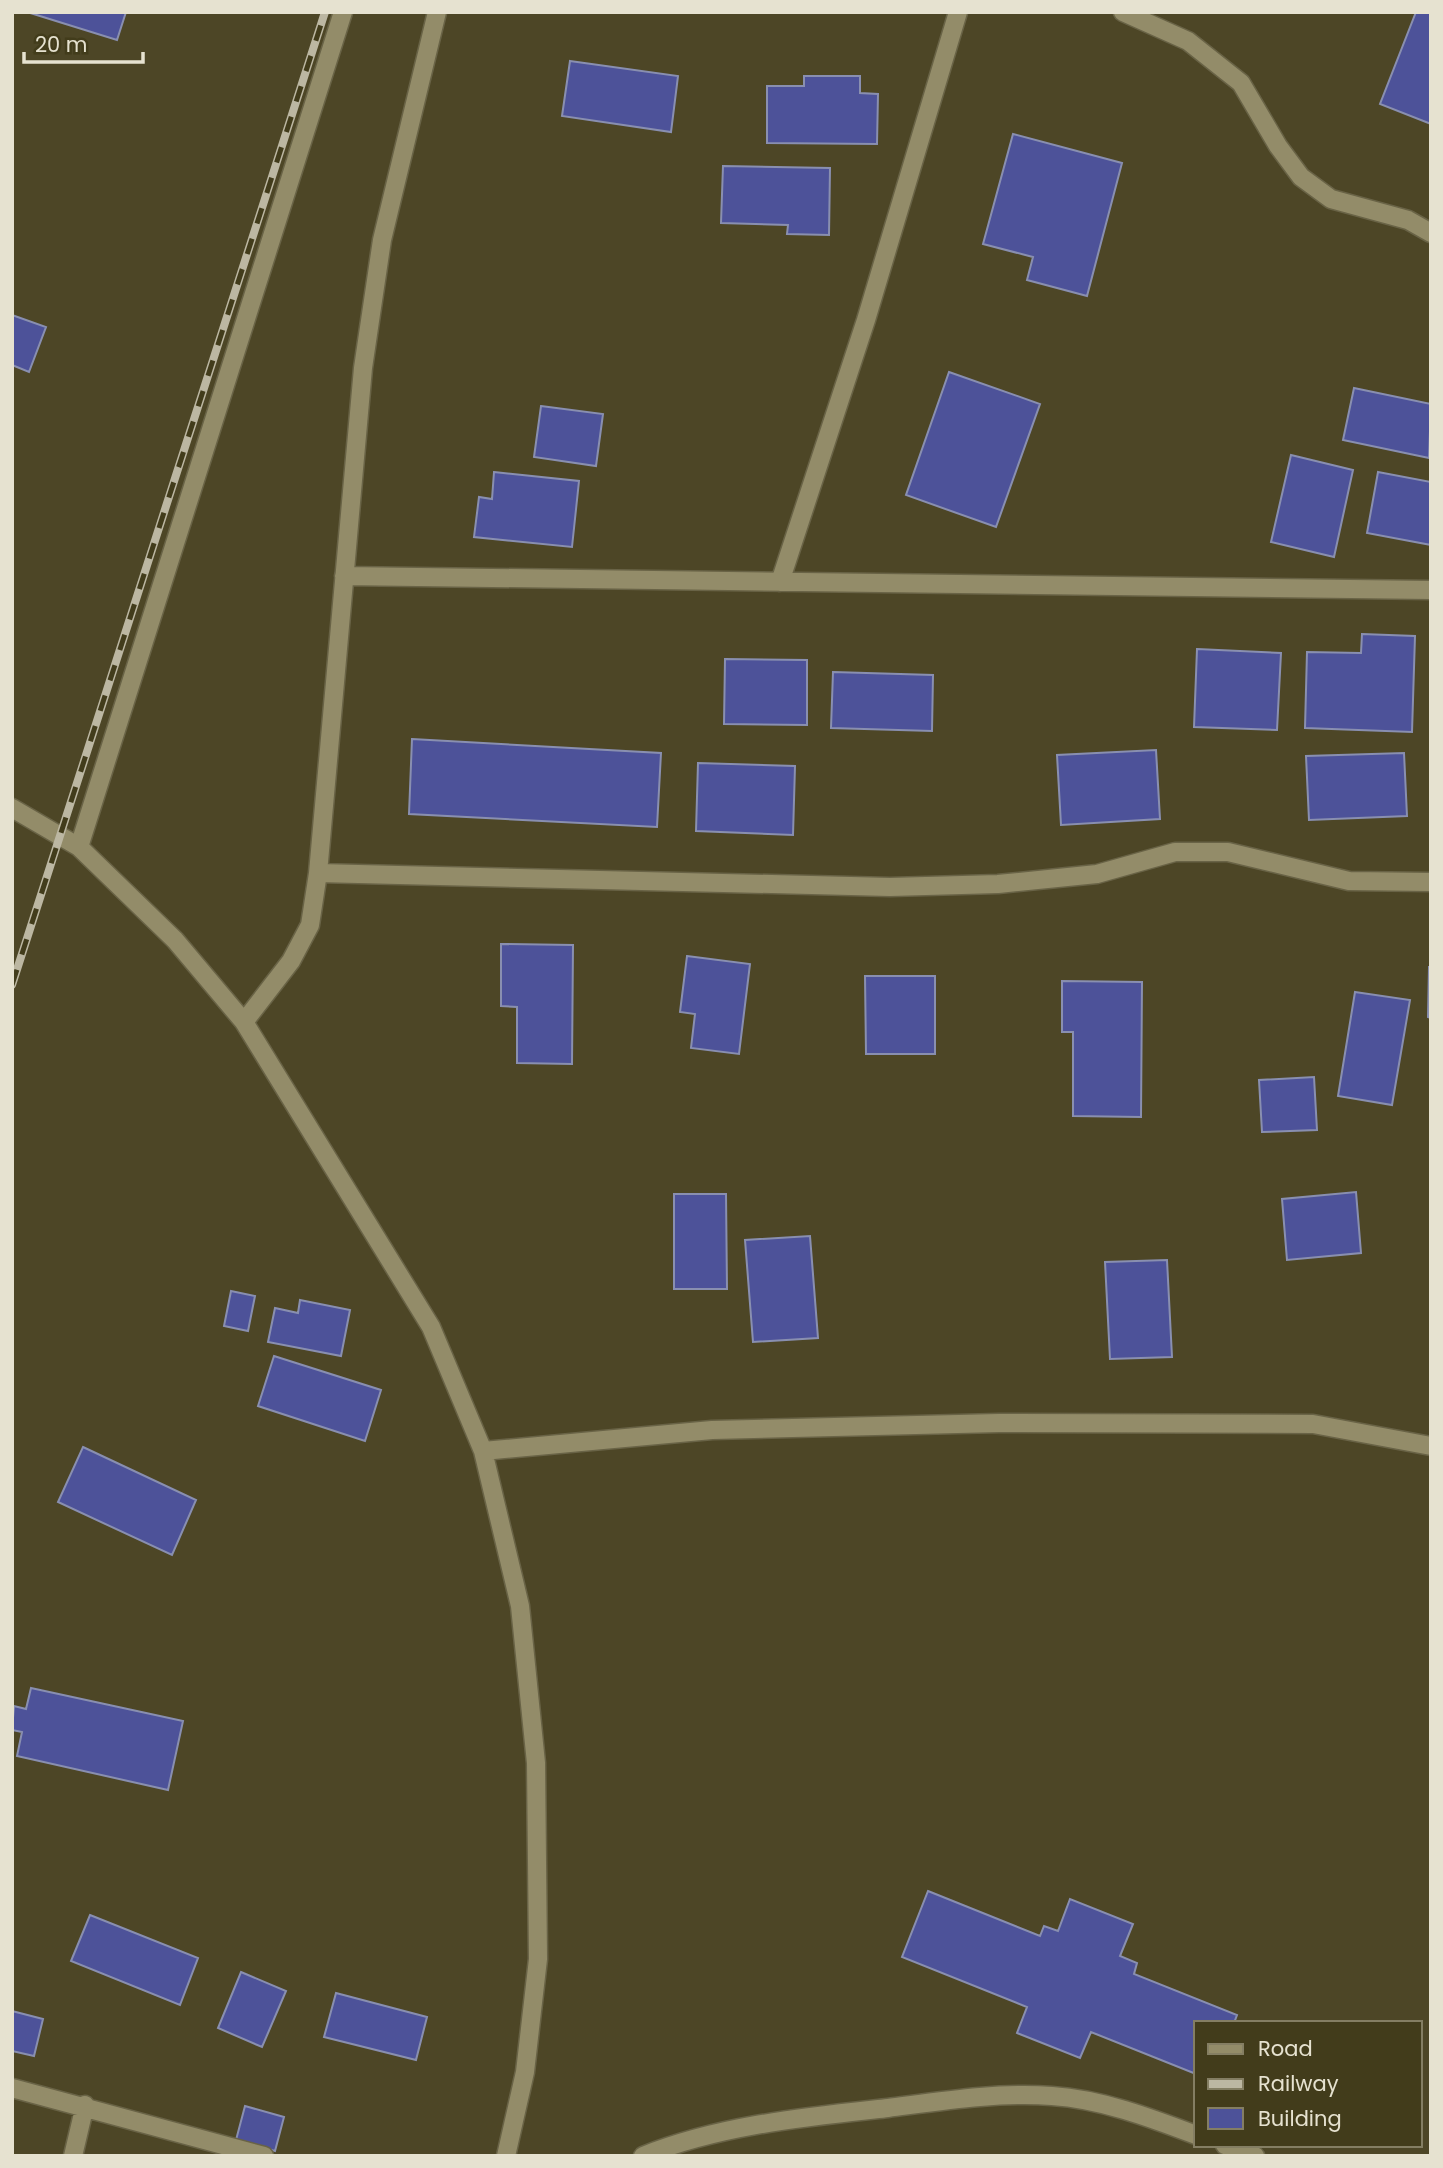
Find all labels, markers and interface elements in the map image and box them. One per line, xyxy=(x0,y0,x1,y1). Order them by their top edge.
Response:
scale bar xyxy=(24,21,144,65)
text: 20 m xyxy=(35,30,88,59)
legend xyxy=(1194,2021,1422,2147)
text: Road xyxy=(1258,2034,1313,2063)
text: Railway xyxy=(1258,2069,1339,2098)
text: Building xyxy=(1258,2104,1342,2133)

